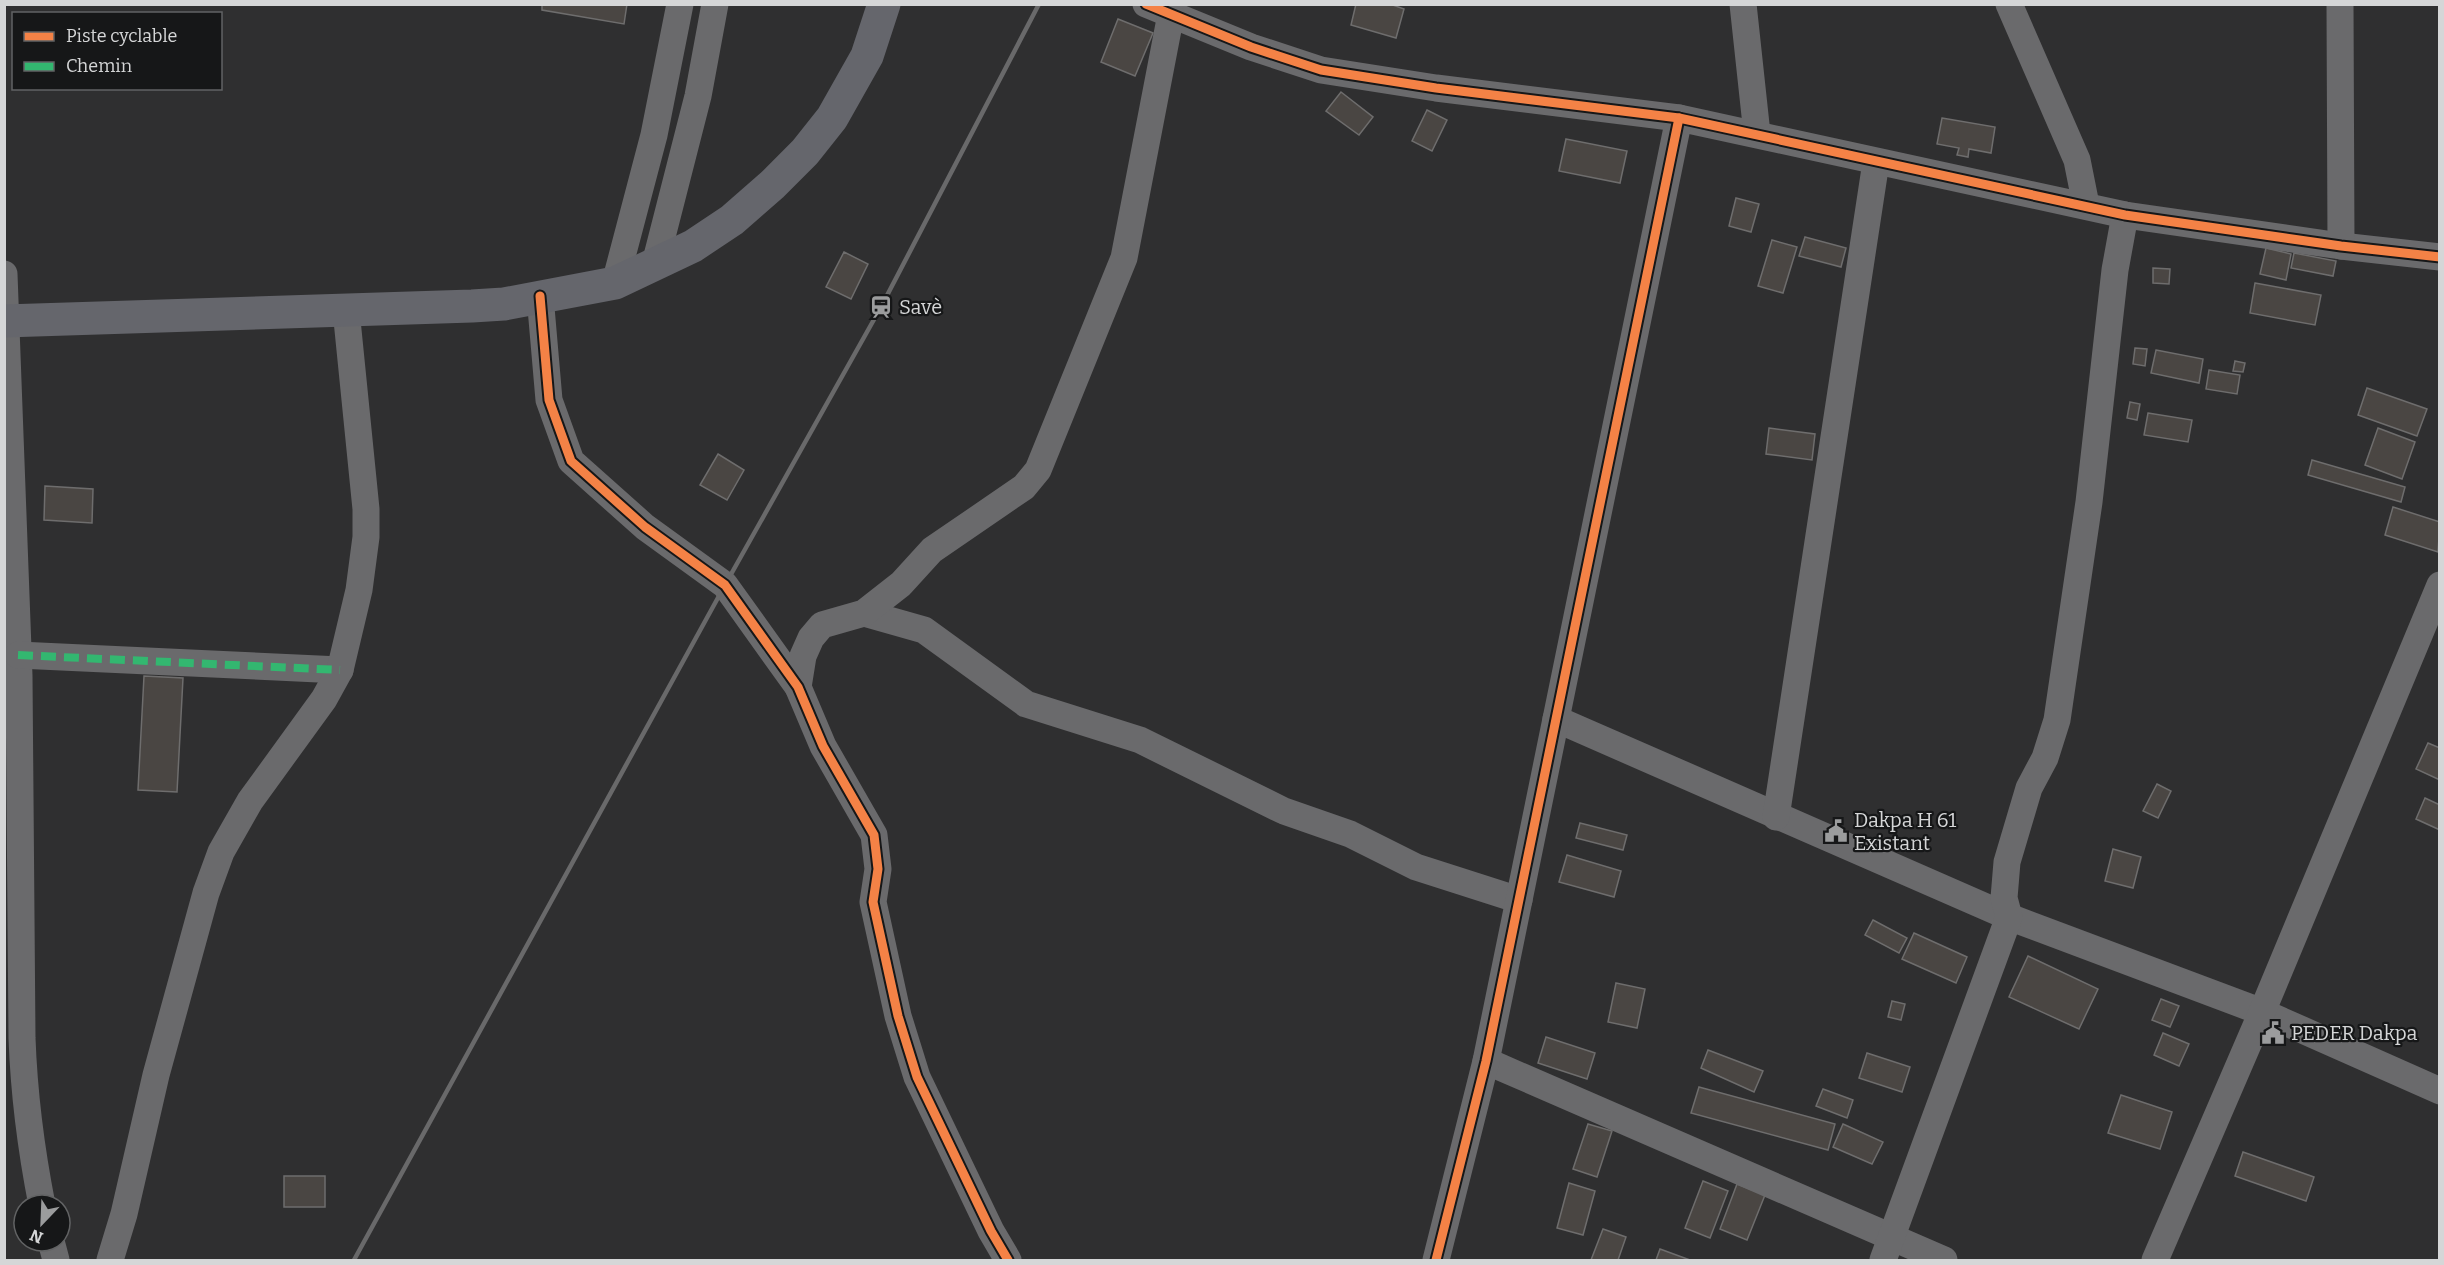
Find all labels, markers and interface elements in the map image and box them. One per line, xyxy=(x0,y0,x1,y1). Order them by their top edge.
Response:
legend xyxy=(12,12,222,90)
text: Piste cyclable xyxy=(66,25,177,47)
text: Chemin xyxy=(66,55,133,77)
station icon: Savè xyxy=(868,294,894,320)
place label: Savè xyxy=(899,295,942,319)
place label: Dakpa H 61 Existant xyxy=(1854,808,1956,855)
public building icon: Dakpa H 61 Existant xyxy=(1823,818,1849,844)
public building icon: PEDER Dakpa xyxy=(2260,1020,2286,1046)
place label: PEDER Dakpa xyxy=(2291,1021,2418,1045)
north arrow xyxy=(12,1193,72,1253)
text: N xyxy=(27,1225,46,1248)

